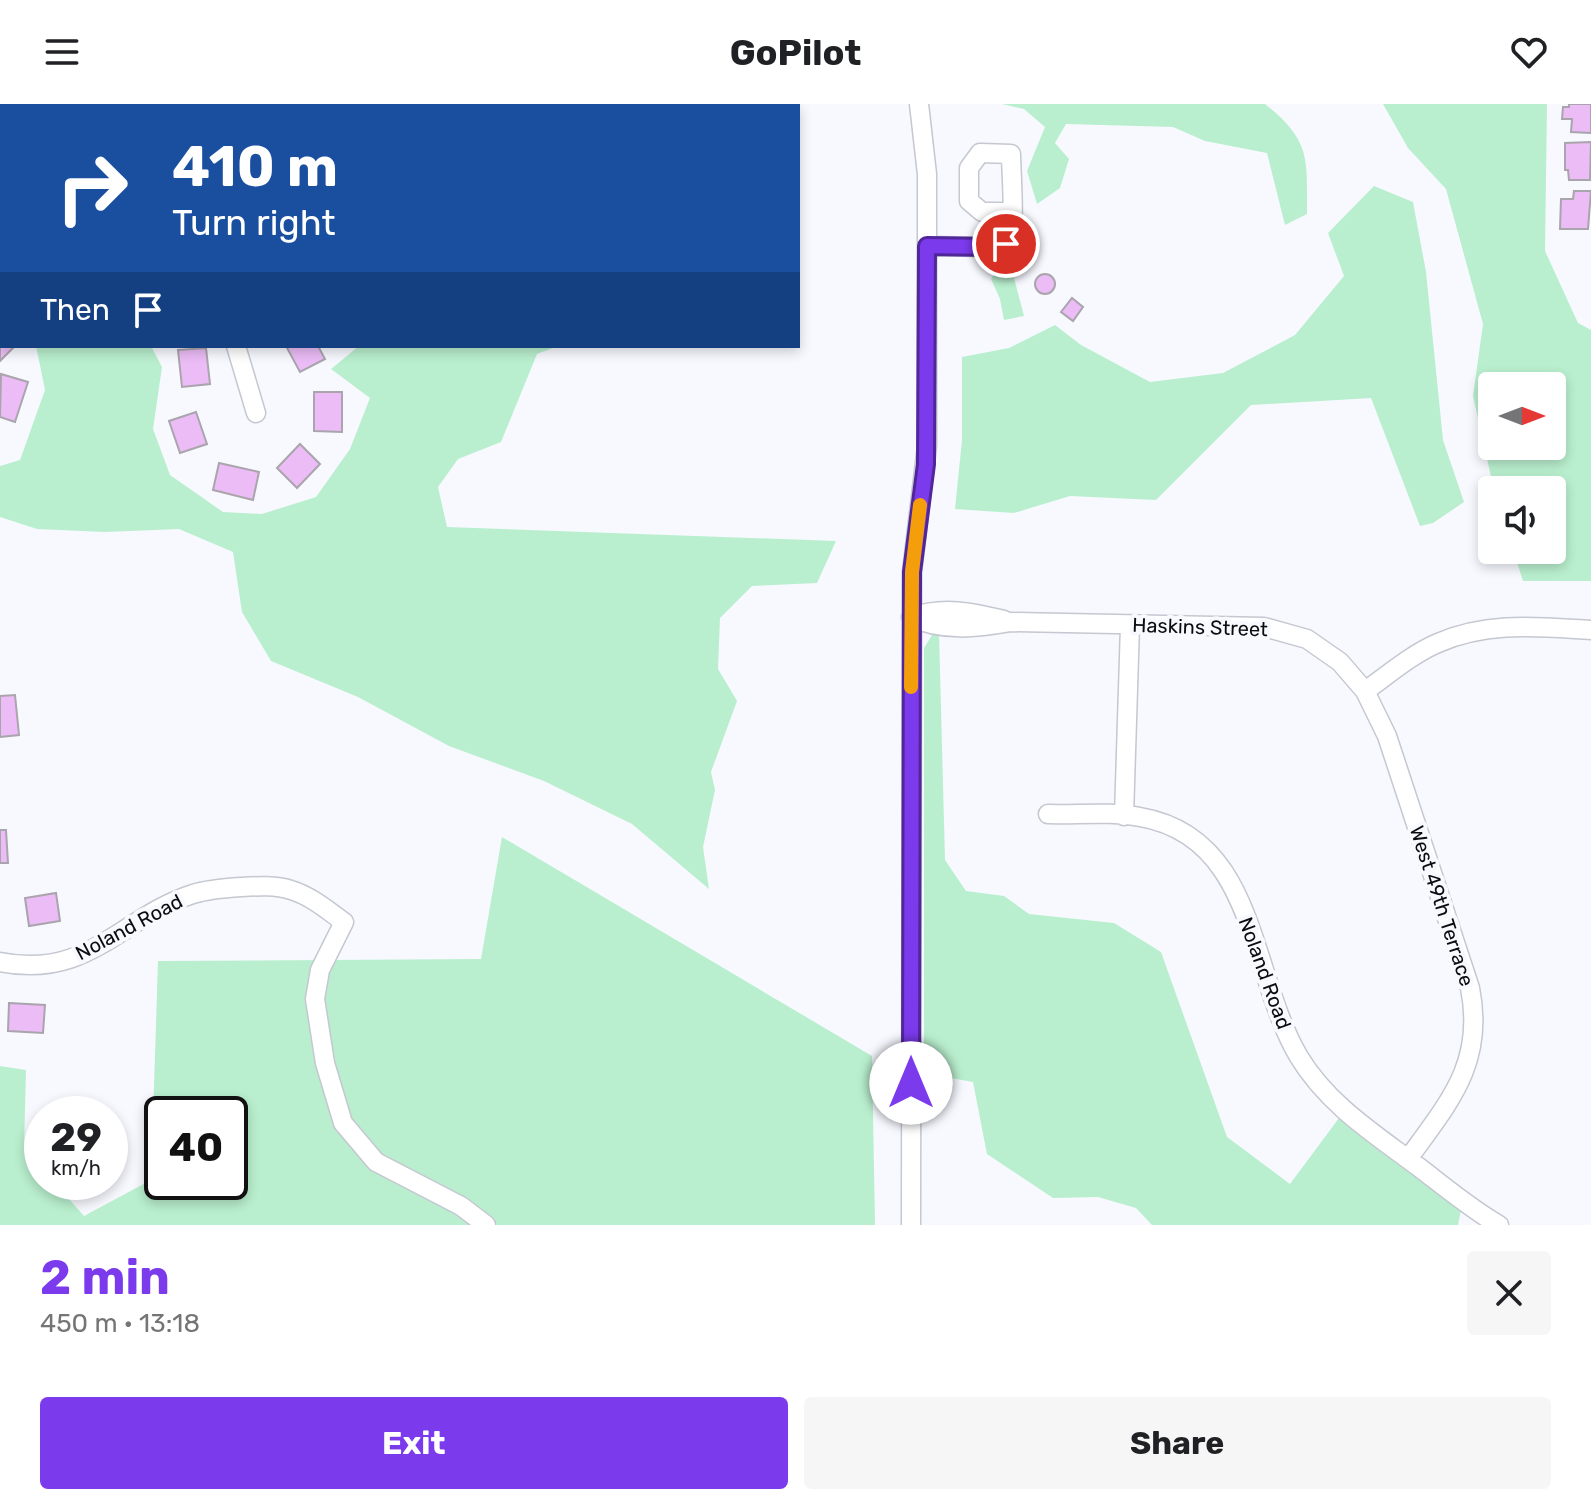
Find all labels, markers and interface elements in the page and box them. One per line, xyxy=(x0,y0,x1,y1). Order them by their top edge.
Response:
icon: menu xyxy=(40,30,84,74)
icon: heart xyxy=(1507,30,1551,74)
text: GoPilot xyxy=(730,31,861,74)
text: 410 m xyxy=(172,134,338,200)
icon: right xyxy=(40,136,144,240)
text: Turn right xyxy=(172,201,336,244)
pin xyxy=(972,210,1040,278)
icon: arrive xyxy=(984,222,1028,266)
icon: arrive xyxy=(126,288,170,332)
text: Then xyxy=(40,292,110,328)
north arrow xyxy=(1478,372,1566,460)
map controls xyxy=(1478,372,1566,564)
button: sound xyxy=(1478,476,1566,564)
street label: Haskins Street xyxy=(1132,613,1268,641)
street label: West 49th Terrace xyxy=(1405,823,1479,989)
street label: Noland Road xyxy=(71,889,187,965)
street label: Noland Road xyxy=(1234,914,1296,1032)
position arrow xyxy=(869,1041,953,1125)
speed limit sign: 40 xyxy=(144,1096,248,1200)
text: 29 xyxy=(50,1114,102,1161)
text: km/h xyxy=(51,1156,101,1180)
text: 2 min xyxy=(40,1249,170,1306)
button: close xyxy=(1467,1251,1551,1335)
text: 450 m · 13:18 xyxy=(40,1308,200,1339)
button: Exit xyxy=(40,1397,788,1489)
button: Share xyxy=(804,1397,1551,1489)

